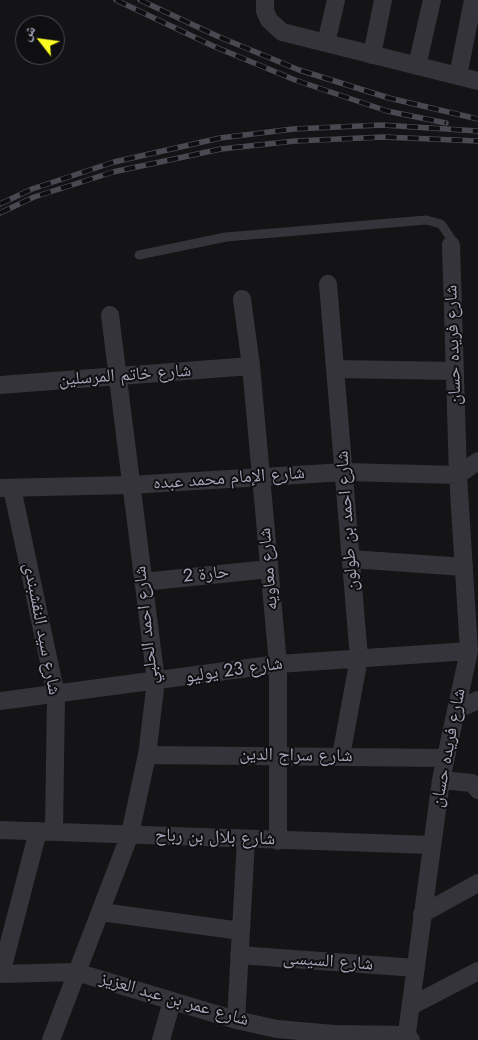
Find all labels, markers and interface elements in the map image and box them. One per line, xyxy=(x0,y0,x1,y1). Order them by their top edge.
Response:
north arrow xyxy=(15,15,65,65)
text: ش xyxy=(15,22,40,44)
street label: شارع فريده حسان xyxy=(441,284,467,406)
street label: شارع خاتم المرسلين xyxy=(58,361,192,391)
street label: شارع احمد بن طولون xyxy=(332,450,364,592)
street label: شارع الإمام محمد عبده xyxy=(152,463,306,495)
street label: شارع معاويه xyxy=(255,527,283,611)
street label: شارع سيد النقشبندى xyxy=(18,561,64,697)
street label: حارة 2 xyxy=(182,562,230,588)
street label: شارع احمد الحلبي xyxy=(130,565,164,685)
street label: شارع 23 يوليو xyxy=(184,653,284,689)
street label: شارع فريده حسان xyxy=(427,687,471,809)
street label: شارع سراج الدين xyxy=(239,744,353,768)
street label: شارع بلال بن رباح xyxy=(154,825,276,851)
street label: شارع السيسى xyxy=(282,948,374,976)
street label: شارع عمر بن عبد العزيز xyxy=(97,968,251,1032)

